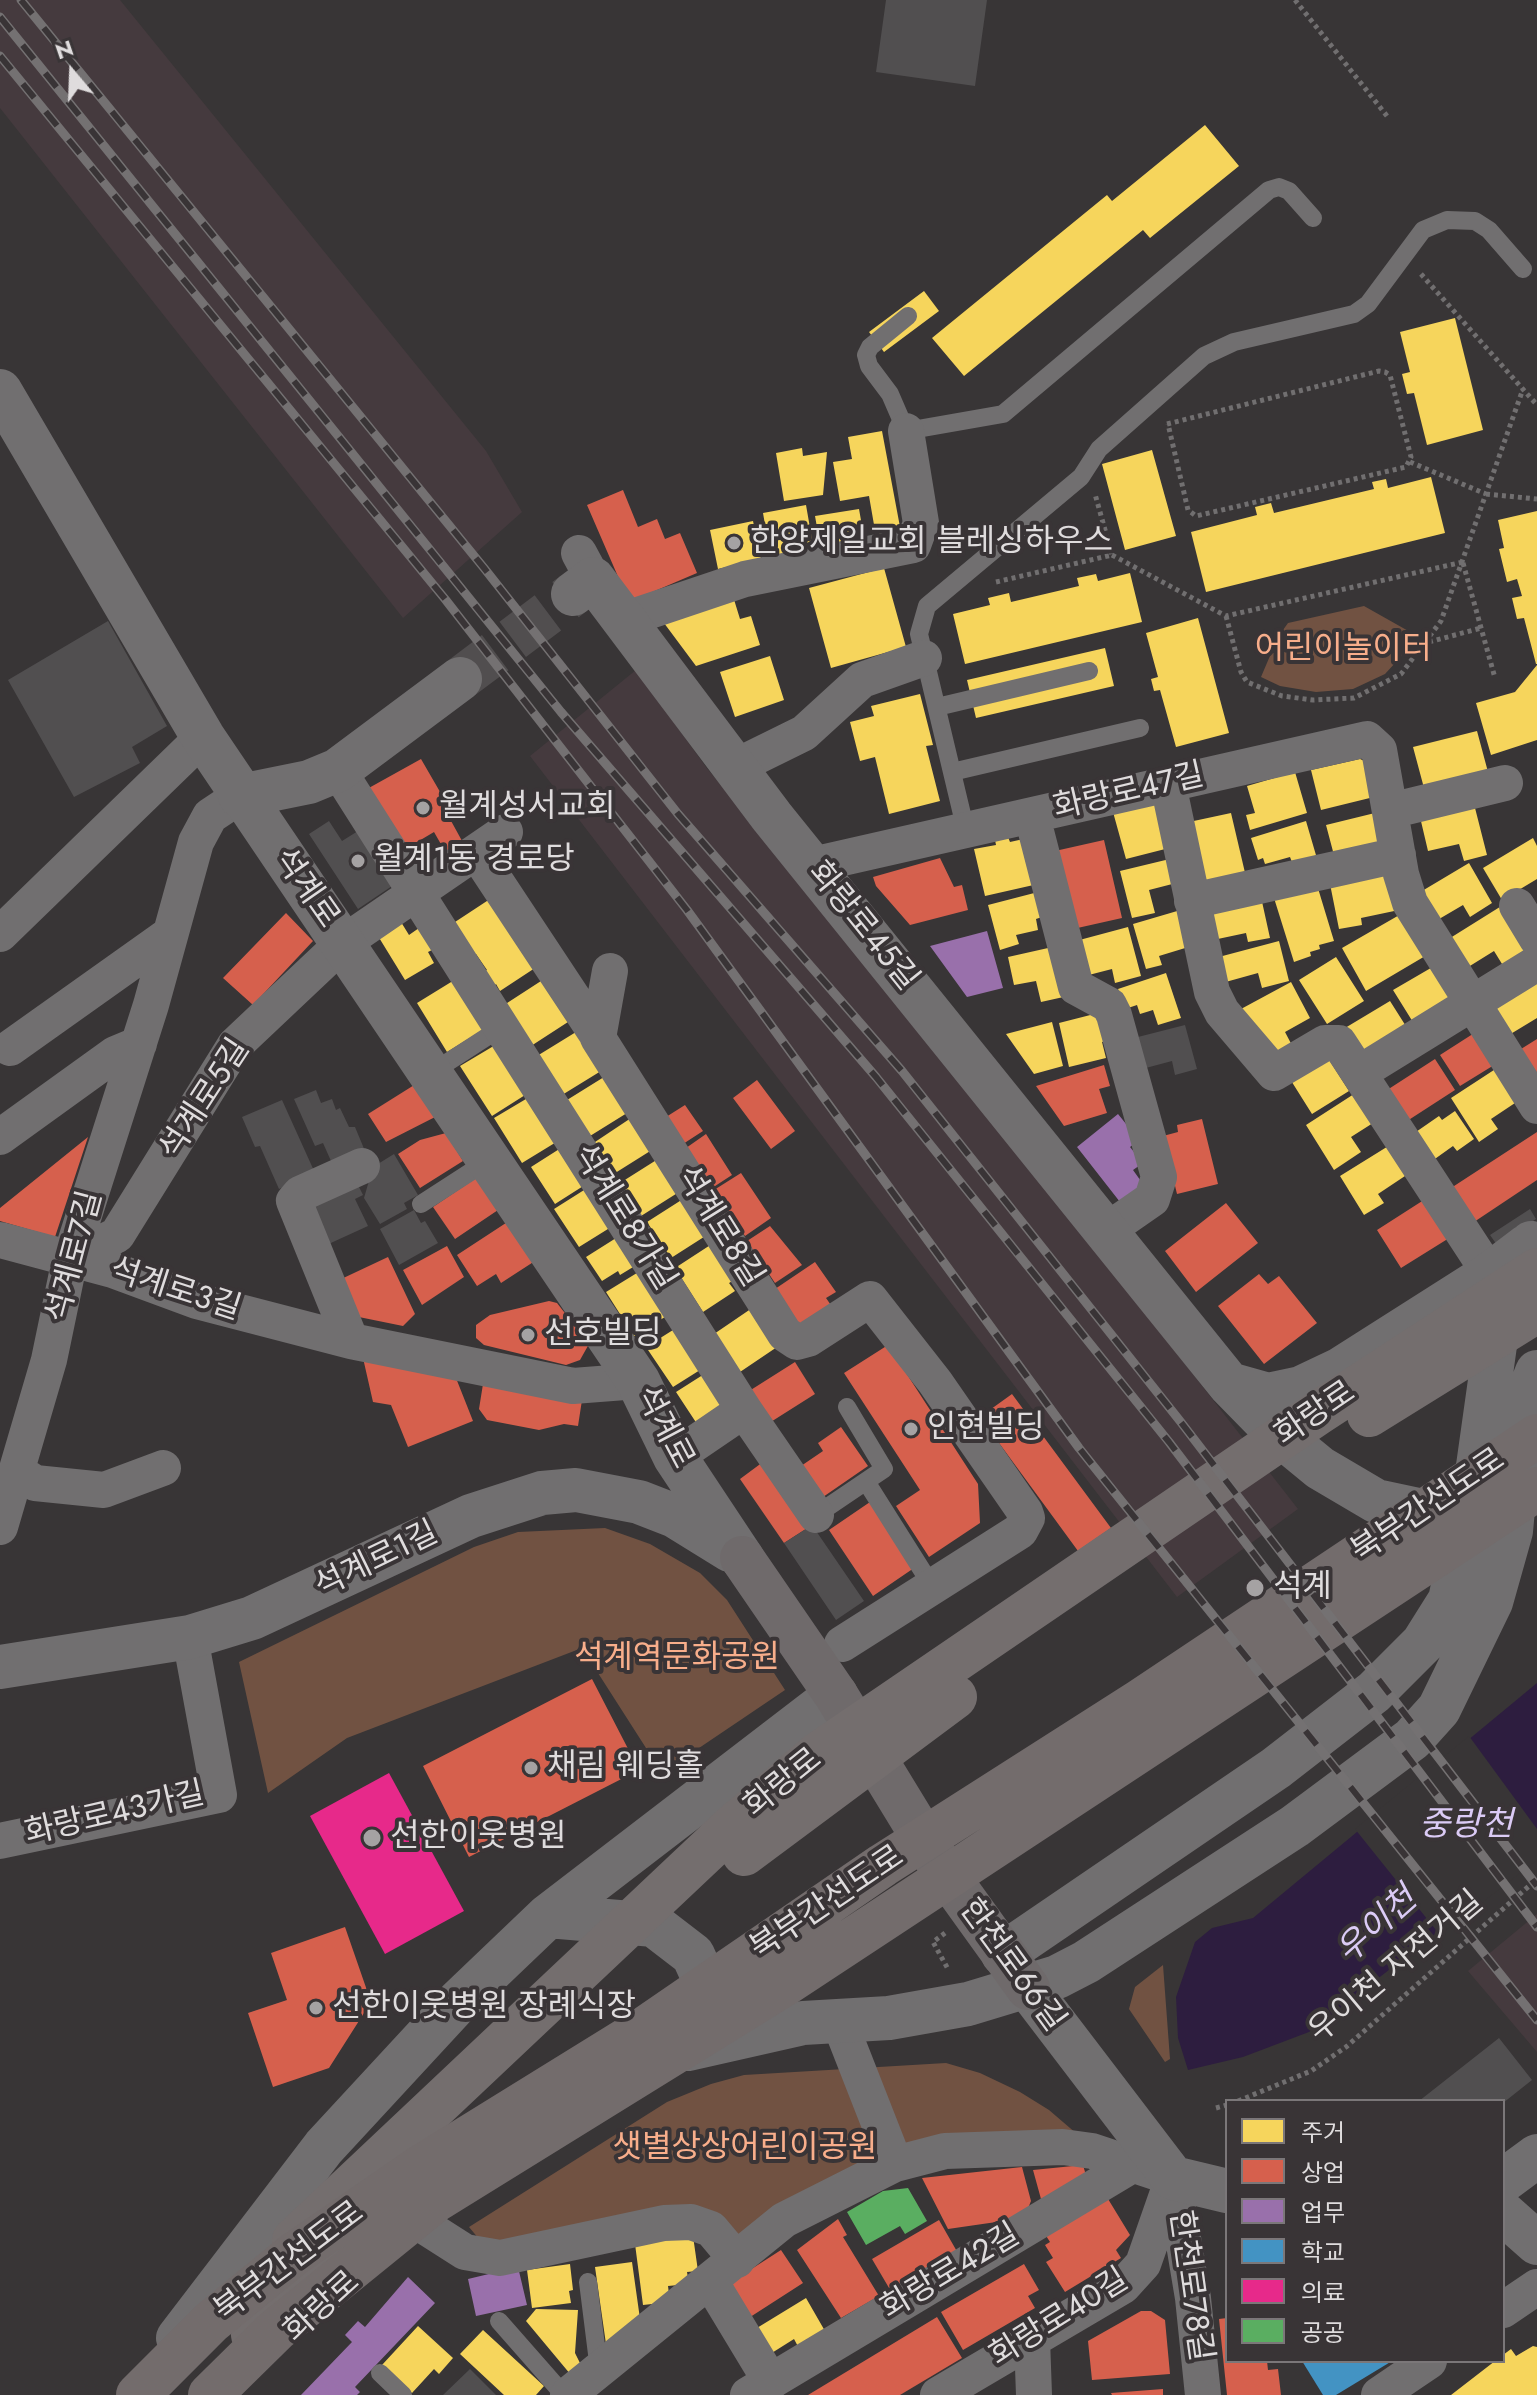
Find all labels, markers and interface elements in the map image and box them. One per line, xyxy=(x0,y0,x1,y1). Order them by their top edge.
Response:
text: N xyxy=(51,31,78,67)
north arrow xyxy=(32,32,112,112)
place label: 한양제일교회 블레싱하우스 xyxy=(750,524,1113,562)
marker: 한양제일교회 블레싱하우스 xyxy=(725,534,743,552)
park label: 어린이놀이터 xyxy=(1255,631,1431,669)
street label: 화랑로47길 xyxy=(1050,757,1208,829)
place label: 월계성서교회 xyxy=(439,789,616,827)
marker: 월계성서교회 xyxy=(414,799,432,817)
street label: 석계로 xyxy=(264,842,346,936)
place label: 월계1동 경로당 xyxy=(374,842,575,880)
marker: 월계1동 경로당 xyxy=(349,852,367,870)
street label: 화랑로45길 xyxy=(798,855,926,999)
street label: 석계로5길 xyxy=(153,1033,259,1167)
street label: 석계로8가길 xyxy=(563,1138,683,1298)
street label: 석계로8길 xyxy=(666,1159,770,1295)
street label: 석계로7길 xyxy=(40,1187,112,1327)
street label: 석계로3길 xyxy=(105,1252,245,1330)
place label: 선호빌딩 xyxy=(544,1316,662,1354)
marker: 선호빌딩 xyxy=(519,1326,537,1344)
street label: 화랑로 xyxy=(1269,1374,1363,1456)
street label: 석계로 xyxy=(625,1380,701,1476)
place label: 인현빌딩 xyxy=(927,1410,1045,1448)
marker: 인현빌딩 xyxy=(902,1420,920,1438)
street label: 북부간선도로 xyxy=(1345,1442,1513,1572)
street label: 석계로1길 xyxy=(309,1515,445,1607)
place label: 석계 xyxy=(1273,1569,1332,1607)
marker: 석계 xyxy=(1244,1577,1266,1599)
park label: 석계역문화공원 xyxy=(574,1640,780,1678)
street label: 화랑로 xyxy=(738,1741,830,1827)
place label: 채림 웨딩홀 xyxy=(547,1749,704,1787)
marker: 채림 웨딩홀 xyxy=(522,1759,540,1777)
street label: 화랑로43가길 xyxy=(21,1776,209,1854)
water label: 중랑천 xyxy=(1419,1807,1513,1847)
place label: 선한이웃병원 xyxy=(390,1819,567,1857)
marker: 선한이웃병원 xyxy=(361,1827,383,1849)
street label: 북부간선도로 xyxy=(744,1839,912,1969)
water label: 우이천 xyxy=(1329,1880,1427,1974)
street label: 우이천 자전거길 xyxy=(1302,1884,1492,2052)
street label: 한천로66길 xyxy=(950,1892,1072,2040)
place label: 선한이웃병원 장례식장 xyxy=(332,1989,636,2027)
marker: 선한이웃병원 장례식장 xyxy=(307,1999,325,2017)
legend xyxy=(1225,2099,1505,2363)
text: 주거 xyxy=(1301,2115,1345,2150)
park label: 샛별상상어린이공원 xyxy=(613,2130,877,2168)
text: 상업 xyxy=(1301,2155,1345,2190)
street label: 북부간선도로 xyxy=(208,2195,372,2331)
text: 업무 xyxy=(1301,2195,1345,2230)
street label: 한천로78길 xyxy=(1159,2208,1219,2364)
street label: 화랑로42길 xyxy=(875,2217,1027,2329)
text: 학교 xyxy=(1301,2235,1345,2270)
street label: 화랑로40길 xyxy=(984,2261,1136,2377)
street label: 화랑로 xyxy=(277,2264,369,2352)
text: 의료 xyxy=(1301,2275,1345,2310)
text: 공공 xyxy=(1301,2315,1345,2350)

